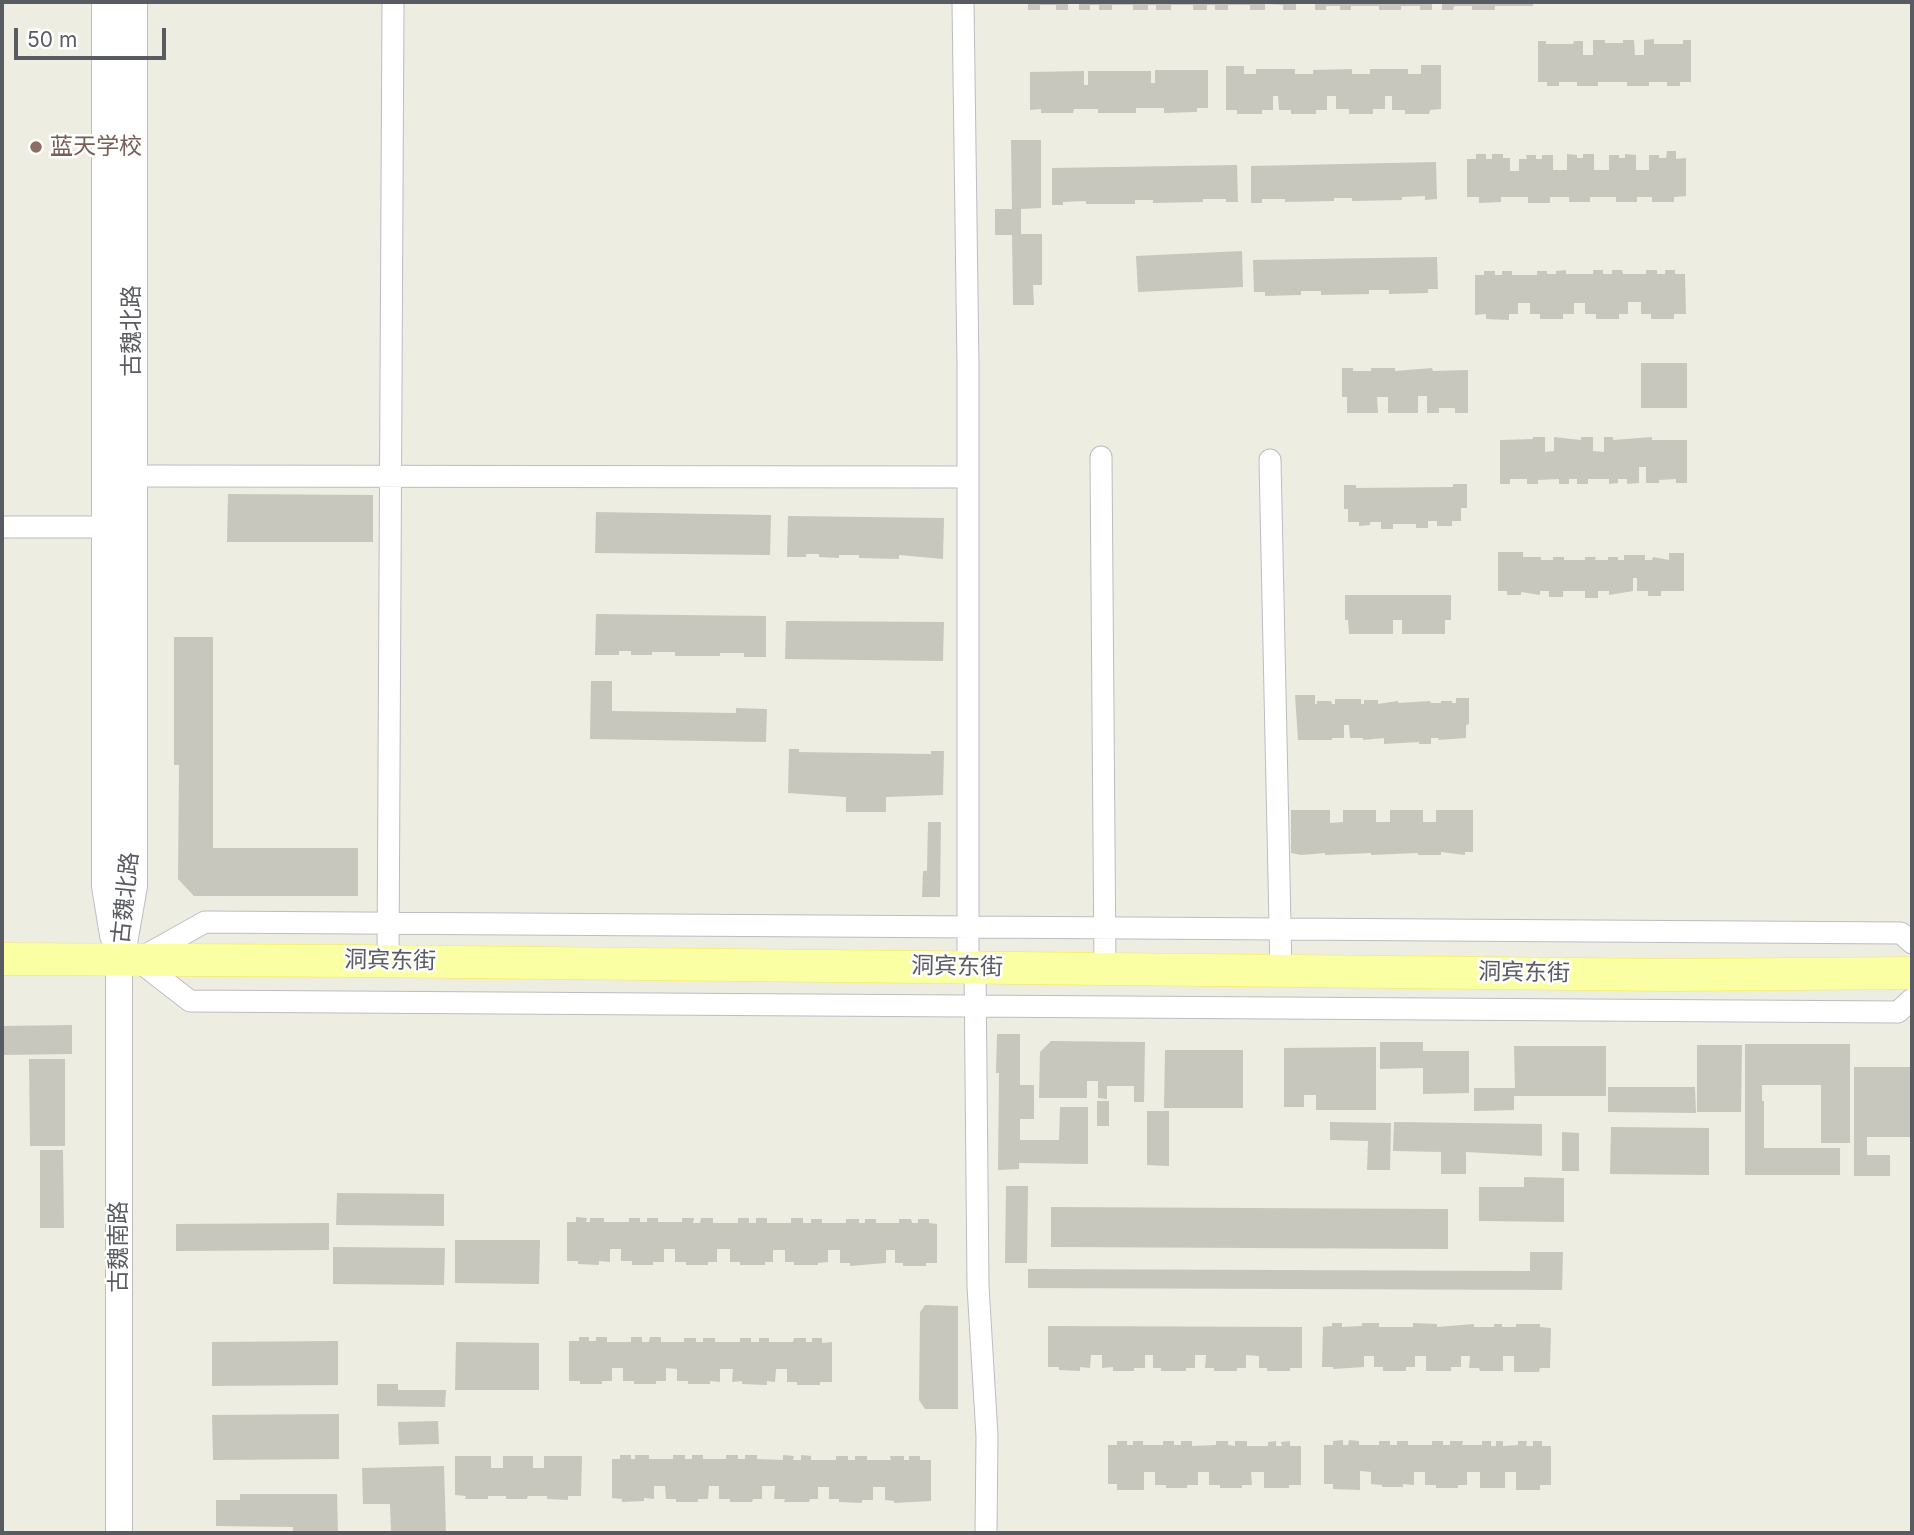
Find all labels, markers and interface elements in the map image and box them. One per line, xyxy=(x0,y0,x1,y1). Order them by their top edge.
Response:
scale bar xyxy=(18,14,170,58)
text: 50 m xyxy=(27,27,77,52)
place label: 蓝天学校 xyxy=(50,133,142,161)
marker: 蓝天学校 xyxy=(28,139,44,155)
street label: 古魏北路 xyxy=(118,285,146,377)
street label: 古魏北路 xyxy=(107,851,145,945)
street label: 洞宾东街 xyxy=(344,946,436,976)
street label: 洞宾东街 xyxy=(911,952,1003,982)
street label: 洞宾东街 xyxy=(1478,958,1570,988)
street label: 古魏南路 xyxy=(105,1201,133,1293)

